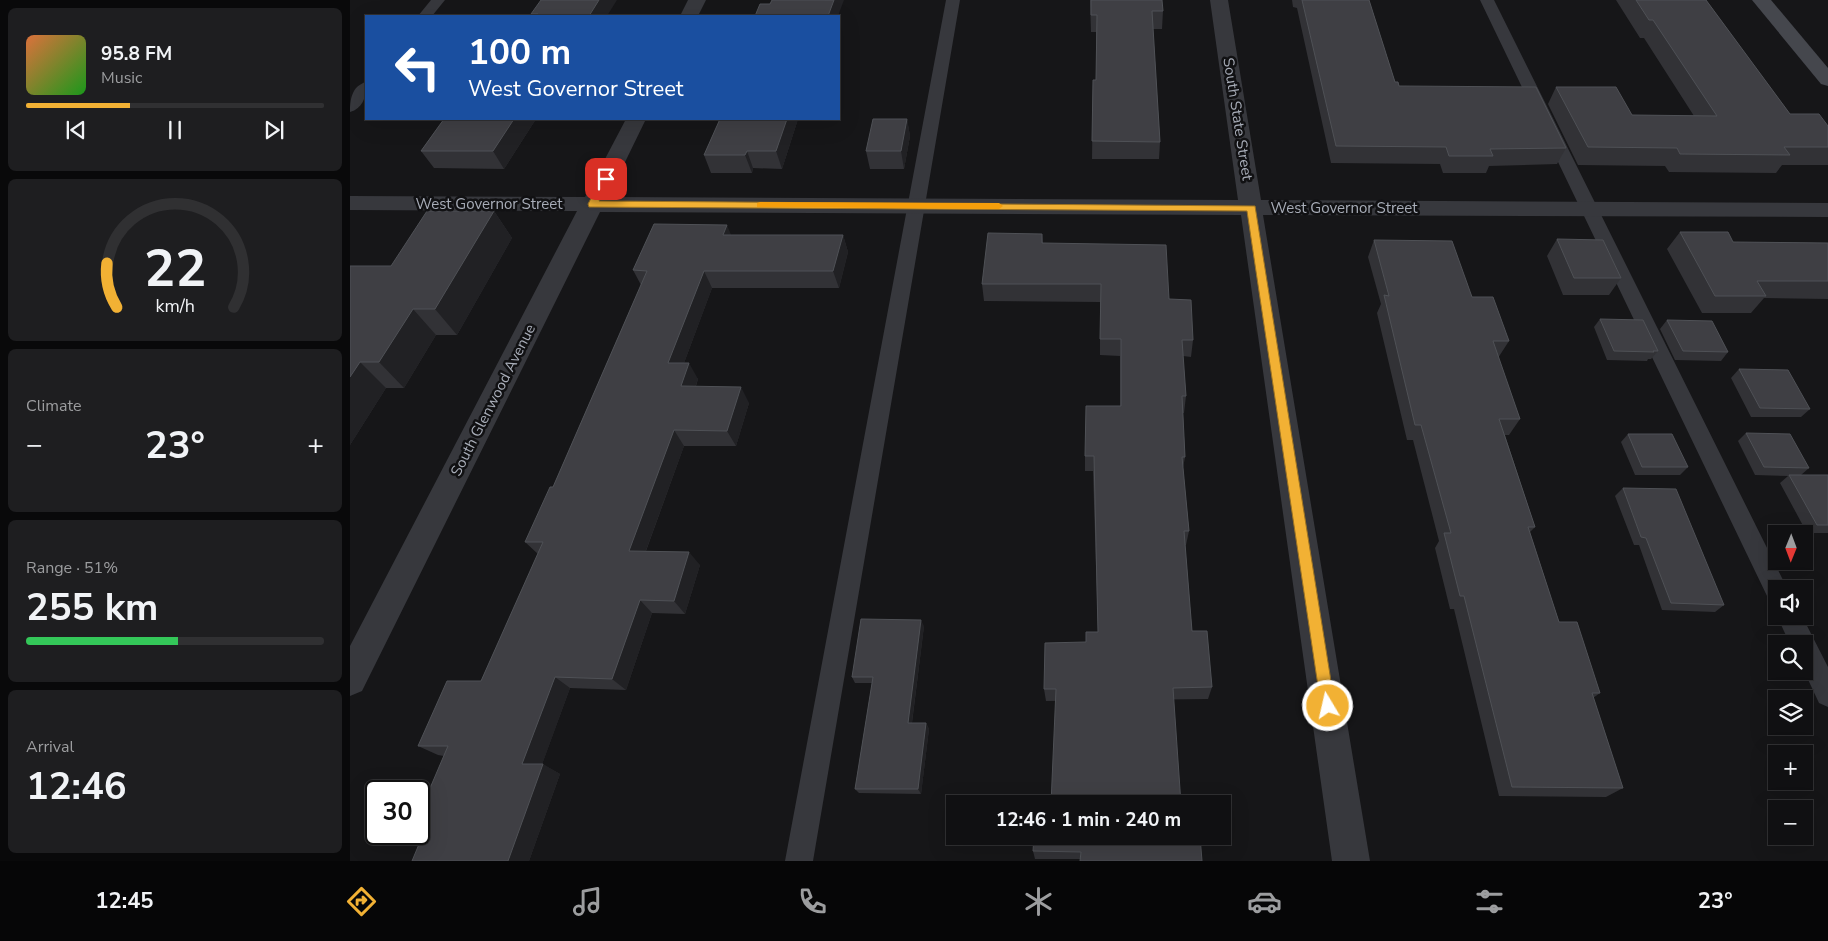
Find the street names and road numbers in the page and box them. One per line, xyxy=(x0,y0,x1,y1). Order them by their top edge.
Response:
street label: South State Street xyxy=(1218,56,1258,183)
street label: West Governor Street xyxy=(416,194,563,214)
street label: West Governor Street xyxy=(1271,198,1418,218)
street label: South Glenwood Avenue xyxy=(446,321,540,479)

